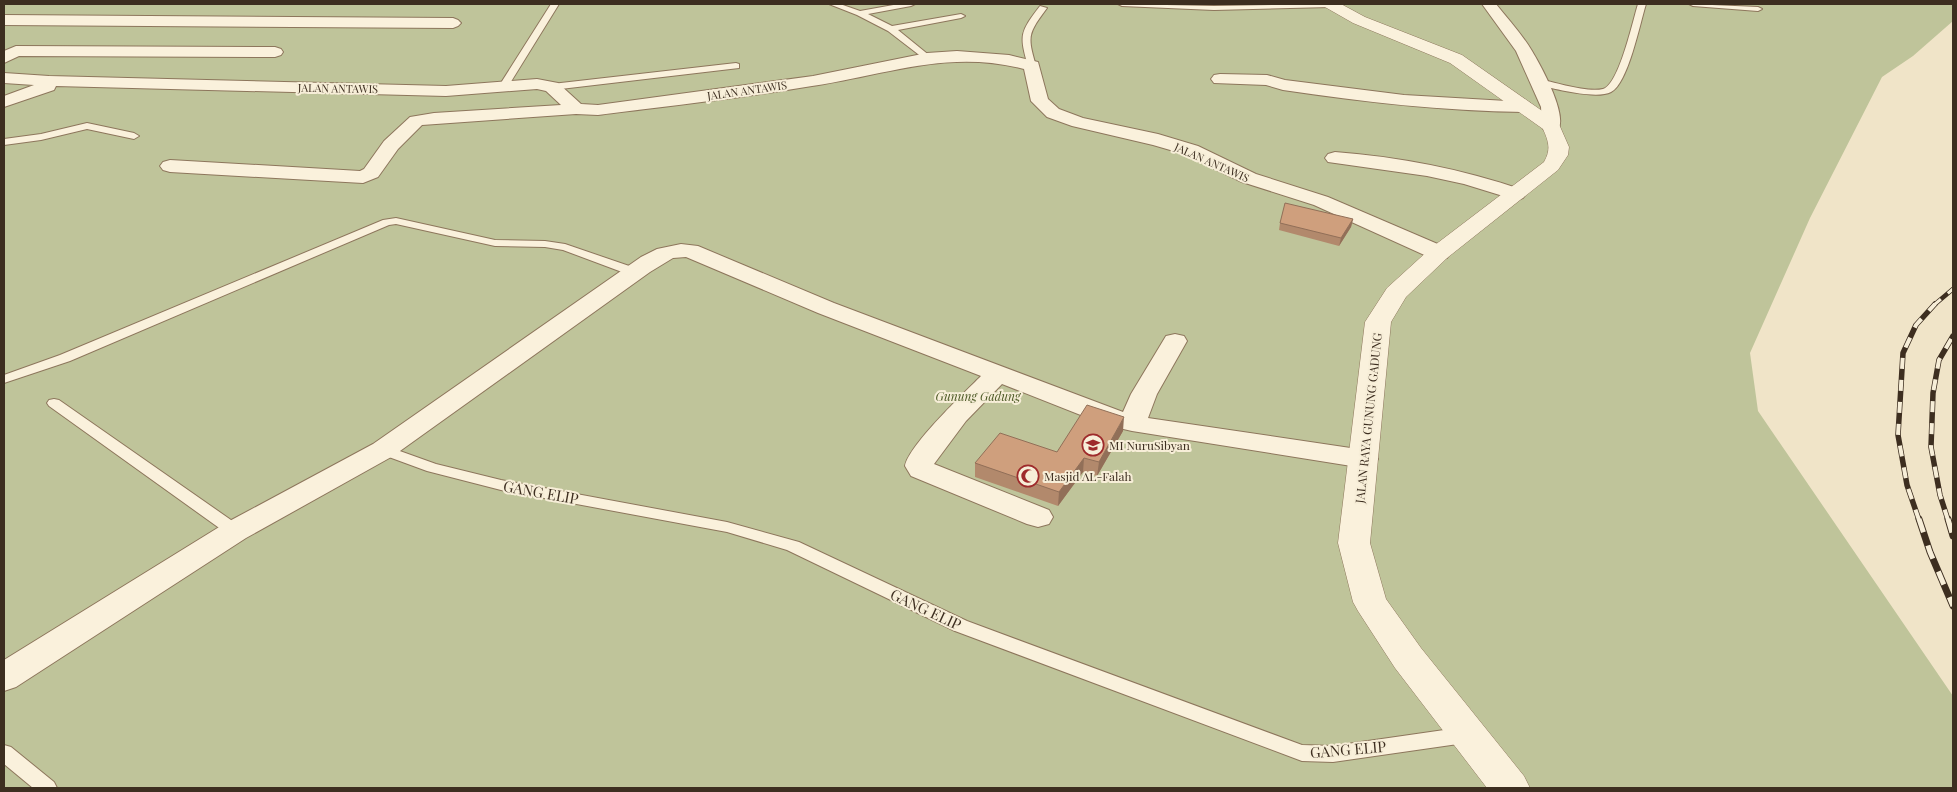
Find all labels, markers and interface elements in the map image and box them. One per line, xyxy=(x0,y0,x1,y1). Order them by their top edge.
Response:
street label: JALAN ANTAWIS xyxy=(705,77,788,103)
street label: JALAN ANTAWIS xyxy=(297,80,378,96)
street label: JALAN ANTAWIS xyxy=(1171,138,1252,185)
street label: JALAN RAYA GUNUNG GADUNG xyxy=(1351,331,1385,505)
park label: Gunung Gadung xyxy=(936,388,1022,404)
school or university icon: MI NuruSibyan xyxy=(1081,433,1105,457)
place label: MI NuruSibyan xyxy=(1109,437,1190,453)
mosque icon: Masjid AL-Falah xyxy=(1016,464,1040,488)
place label: Masjid AL-Falah xyxy=(1044,468,1131,484)
street label: GANG ELIP xyxy=(502,476,581,509)
street label: GANG ELIP xyxy=(887,584,965,634)
street label: GANG ELIP xyxy=(1309,736,1387,762)

